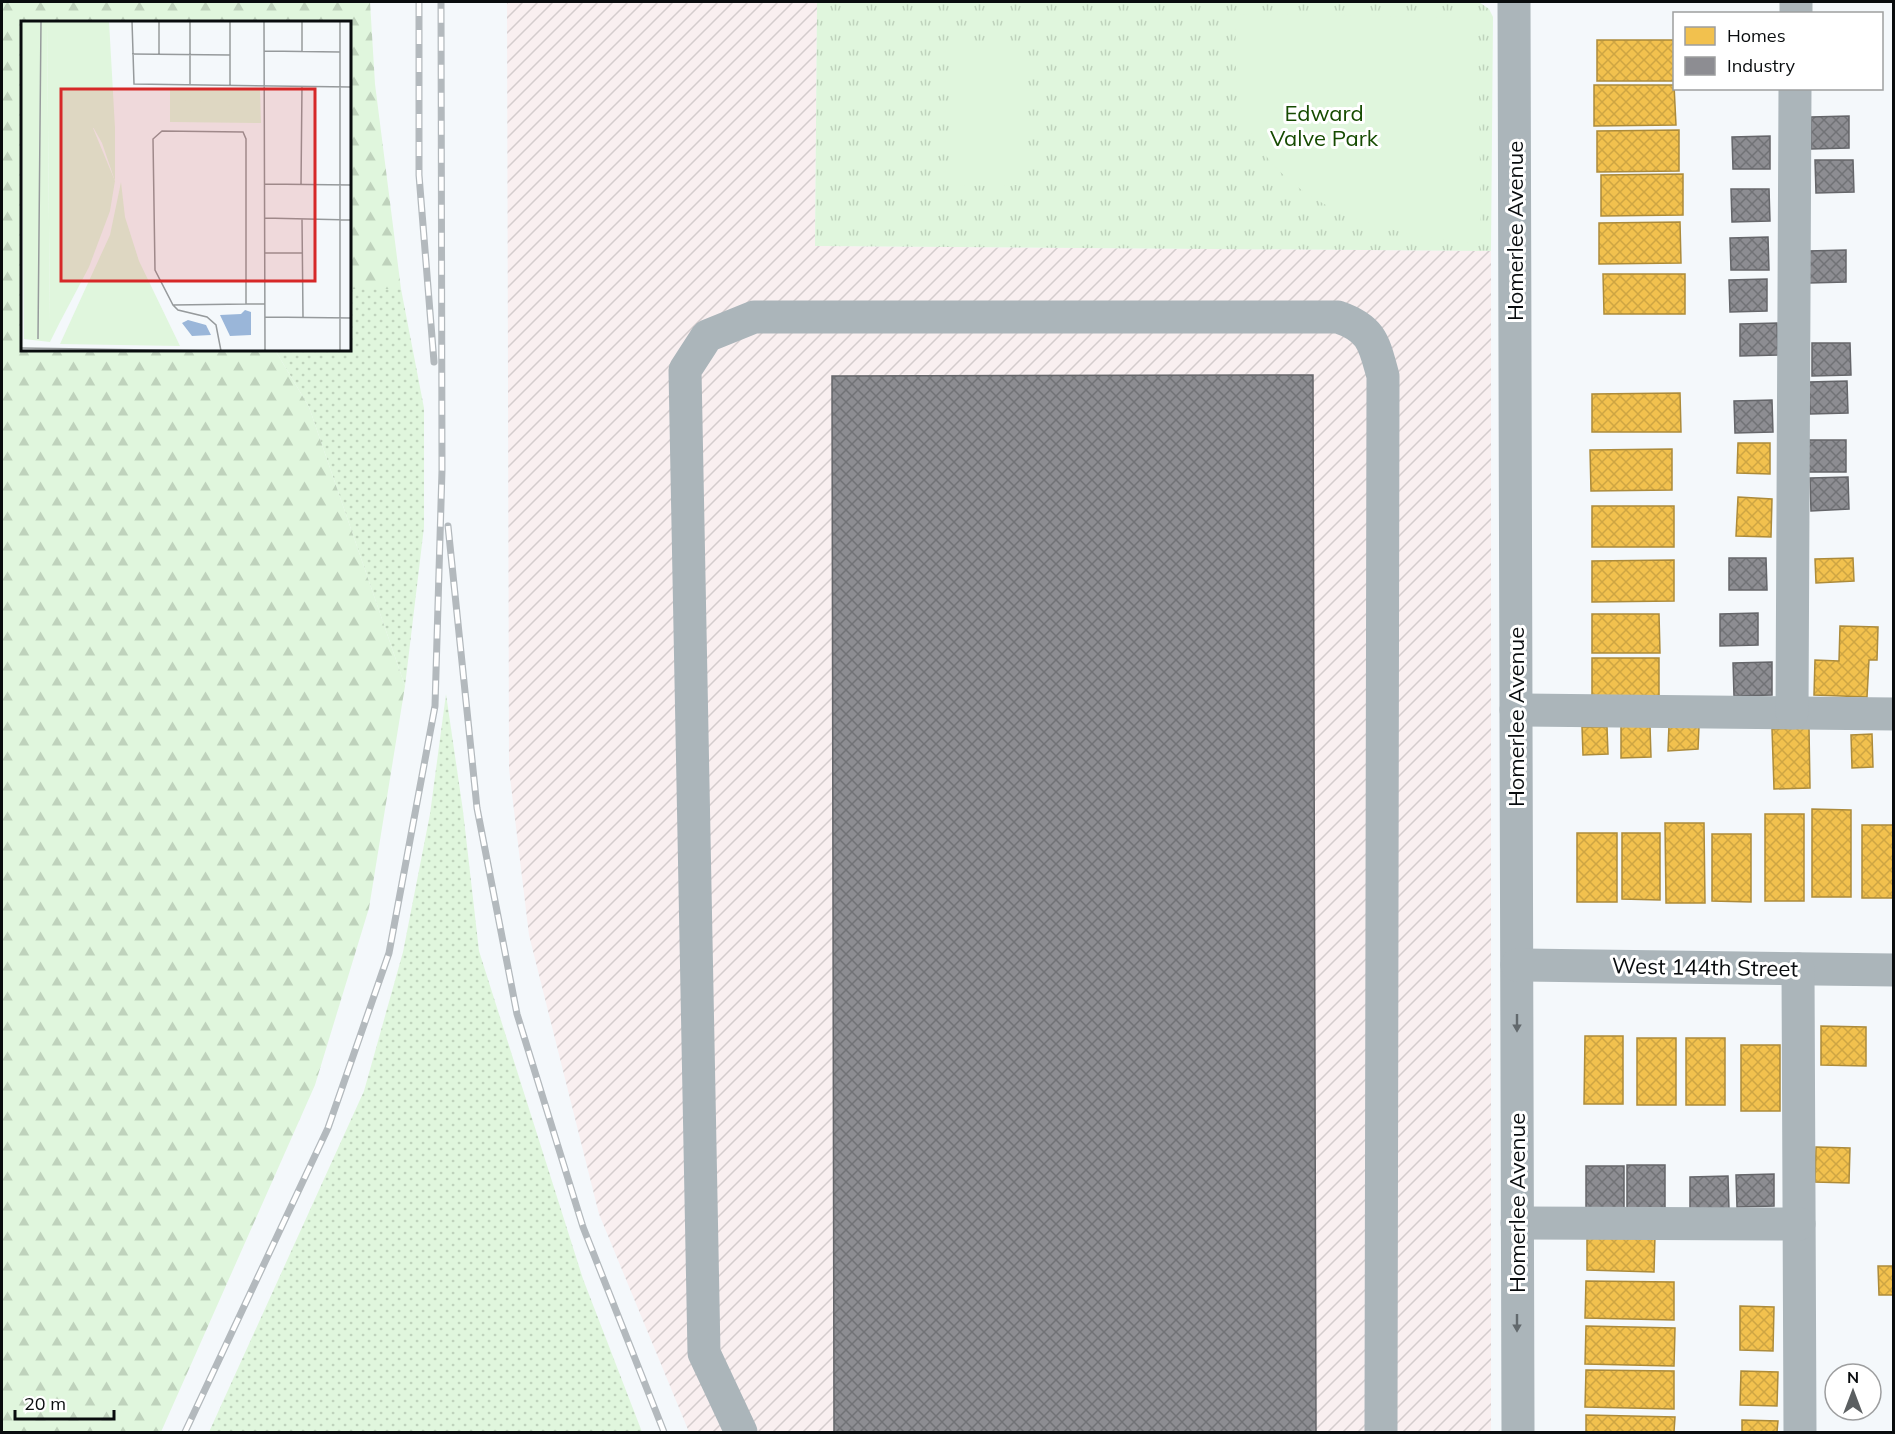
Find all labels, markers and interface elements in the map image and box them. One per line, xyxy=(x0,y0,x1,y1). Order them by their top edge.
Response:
legend xyxy=(1673,12,1883,90)
inset map xyxy=(21,21,351,351)
text: Homes xyxy=(1727,24,1786,47)
text: Industry xyxy=(1727,54,1796,77)
park label: Edward Valve Park xyxy=(1270,99,1379,152)
street label: Homerlee Avenue xyxy=(1501,141,1529,321)
street label: Homerlee Avenue xyxy=(1502,627,1530,807)
street label: West 144th Street xyxy=(1612,951,1799,983)
one-way arrow xyxy=(1512,1014,1522,1033)
street label: Homerlee Avenue xyxy=(1503,1113,1531,1293)
one-way arrow xyxy=(1512,1314,1522,1333)
north arrow xyxy=(1823,1362,1883,1422)
text: N xyxy=(1847,1367,1859,1387)
scale bar xyxy=(15,1383,114,1421)
text: 20 m xyxy=(24,1392,66,1415)

